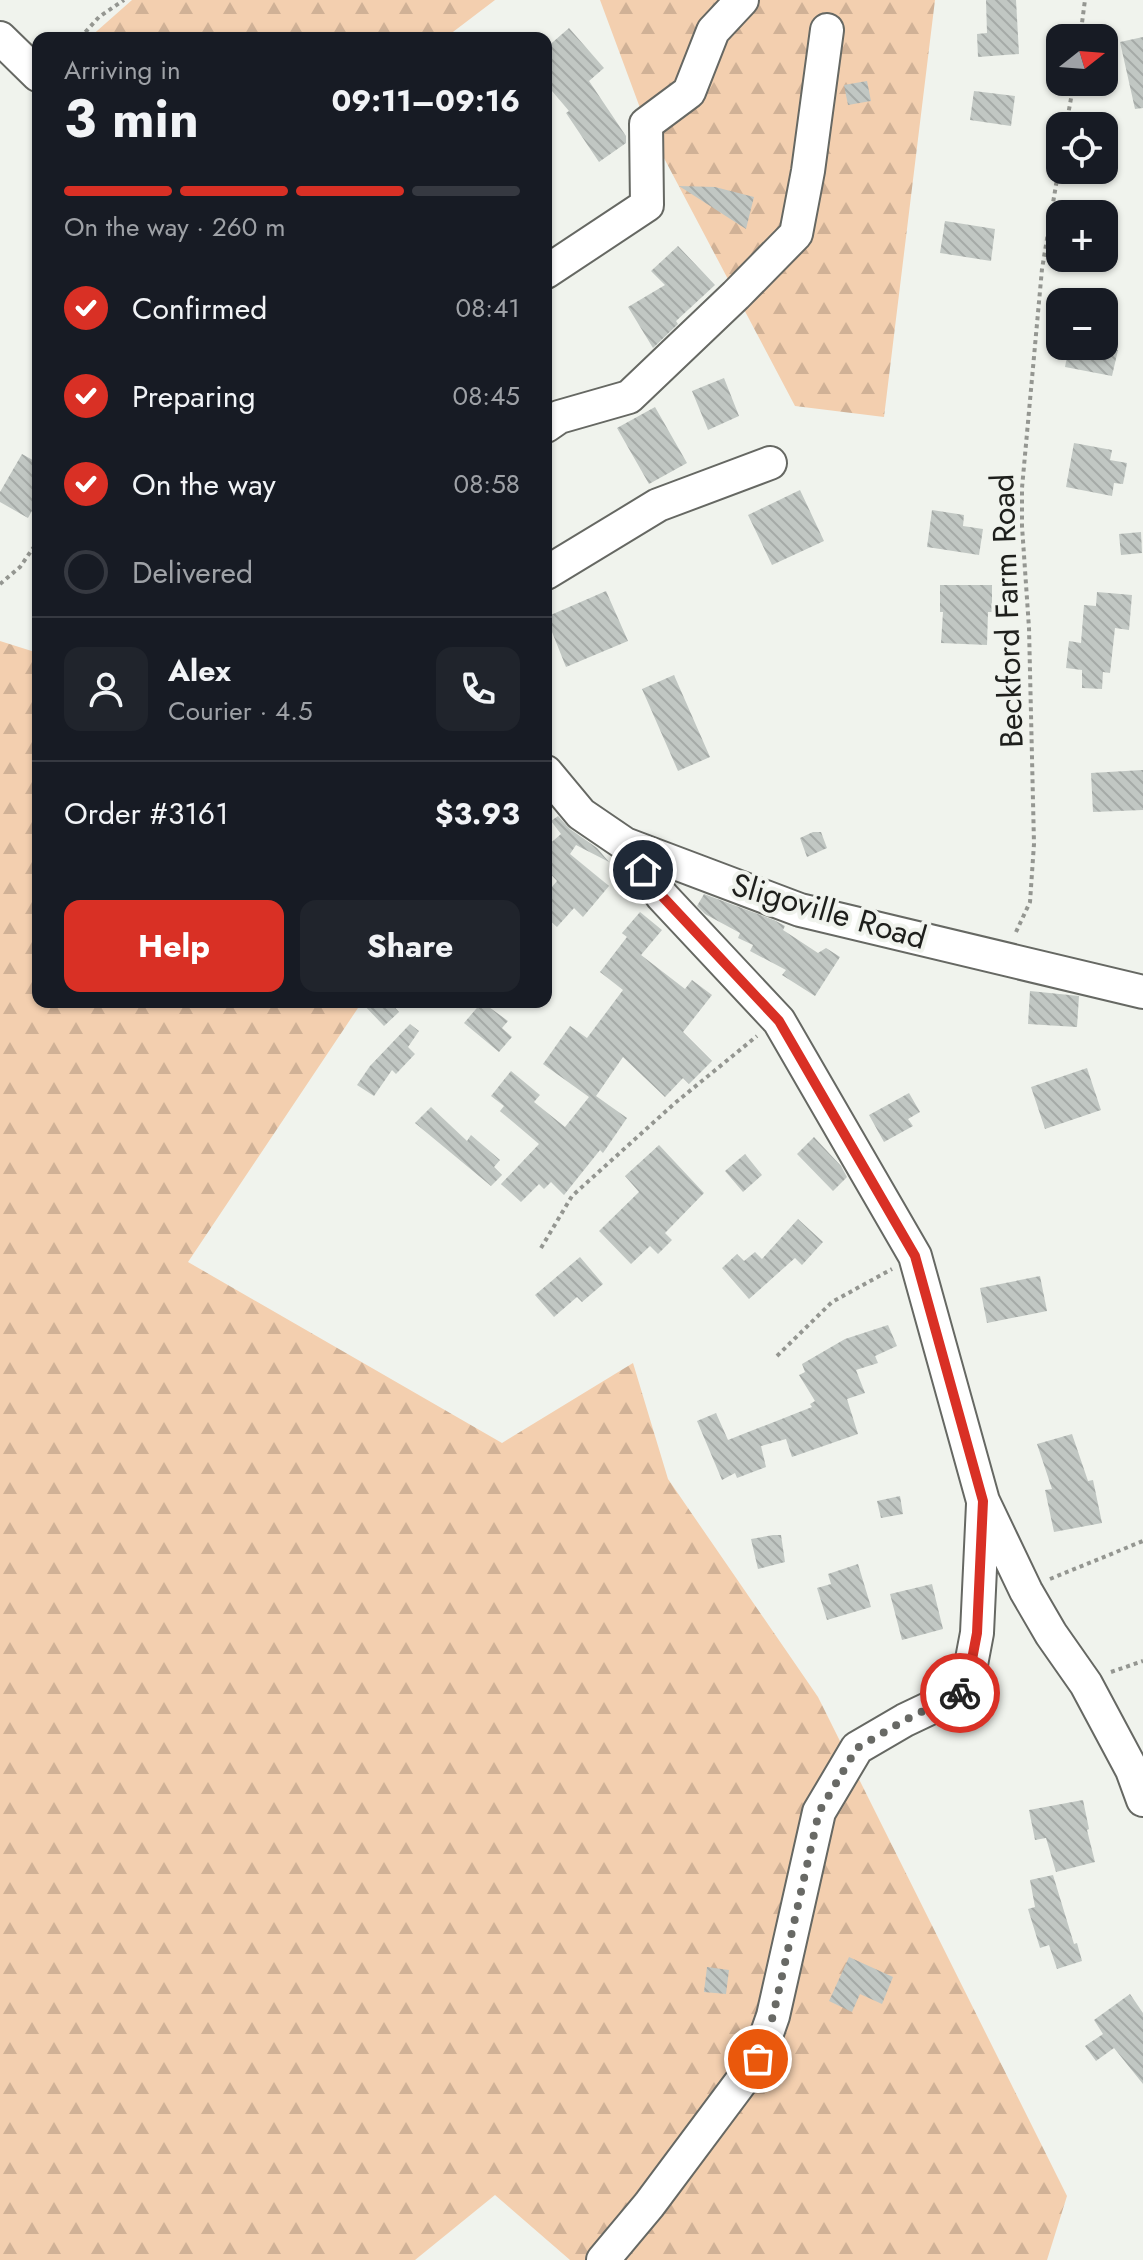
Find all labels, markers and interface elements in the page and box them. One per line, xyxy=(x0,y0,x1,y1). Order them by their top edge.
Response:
north arrow xyxy=(1046,24,1118,96)
map controls xyxy=(1046,24,1118,360)
text: Arriving in xyxy=(64,51,181,89)
text: 09:11–09:16 xyxy=(331,79,520,122)
text: 3 min xyxy=(64,81,199,157)
button: locate xyxy=(1046,112,1118,184)
button: + xyxy=(1046,200,1118,272)
text: On the way · 260 m xyxy=(64,208,285,246)
icon: check xyxy=(64,286,108,330)
text: Confirmed xyxy=(132,287,267,330)
button: − xyxy=(1046,288,1118,360)
text: 08:41 xyxy=(456,289,520,327)
icon: check xyxy=(64,374,108,418)
text: Preparing xyxy=(132,375,256,418)
text: 08:45 xyxy=(453,377,520,415)
icon: check xyxy=(64,462,108,506)
text: On the way xyxy=(132,463,276,506)
text: 08:58 xyxy=(454,465,520,503)
street label: Beckford Farm Road xyxy=(979,473,1035,749)
text: Delivered xyxy=(132,551,253,594)
button: person xyxy=(64,647,148,731)
button: phone xyxy=(436,647,520,731)
text: Alex xyxy=(168,649,231,692)
text: Courier · 4.5 xyxy=(168,692,313,730)
text: Order #3161 xyxy=(64,792,229,835)
text: $3.93 xyxy=(435,792,520,835)
pin xyxy=(609,836,677,904)
icon: home xyxy=(621,848,665,892)
street label: Sligoville Road xyxy=(726,861,932,961)
button: Help xyxy=(64,900,284,992)
button: Share xyxy=(300,900,520,992)
courier xyxy=(920,1653,1000,1733)
icon: bike xyxy=(938,1671,982,1715)
pin xyxy=(724,2025,792,2093)
icon: bag xyxy=(736,2037,780,2081)

